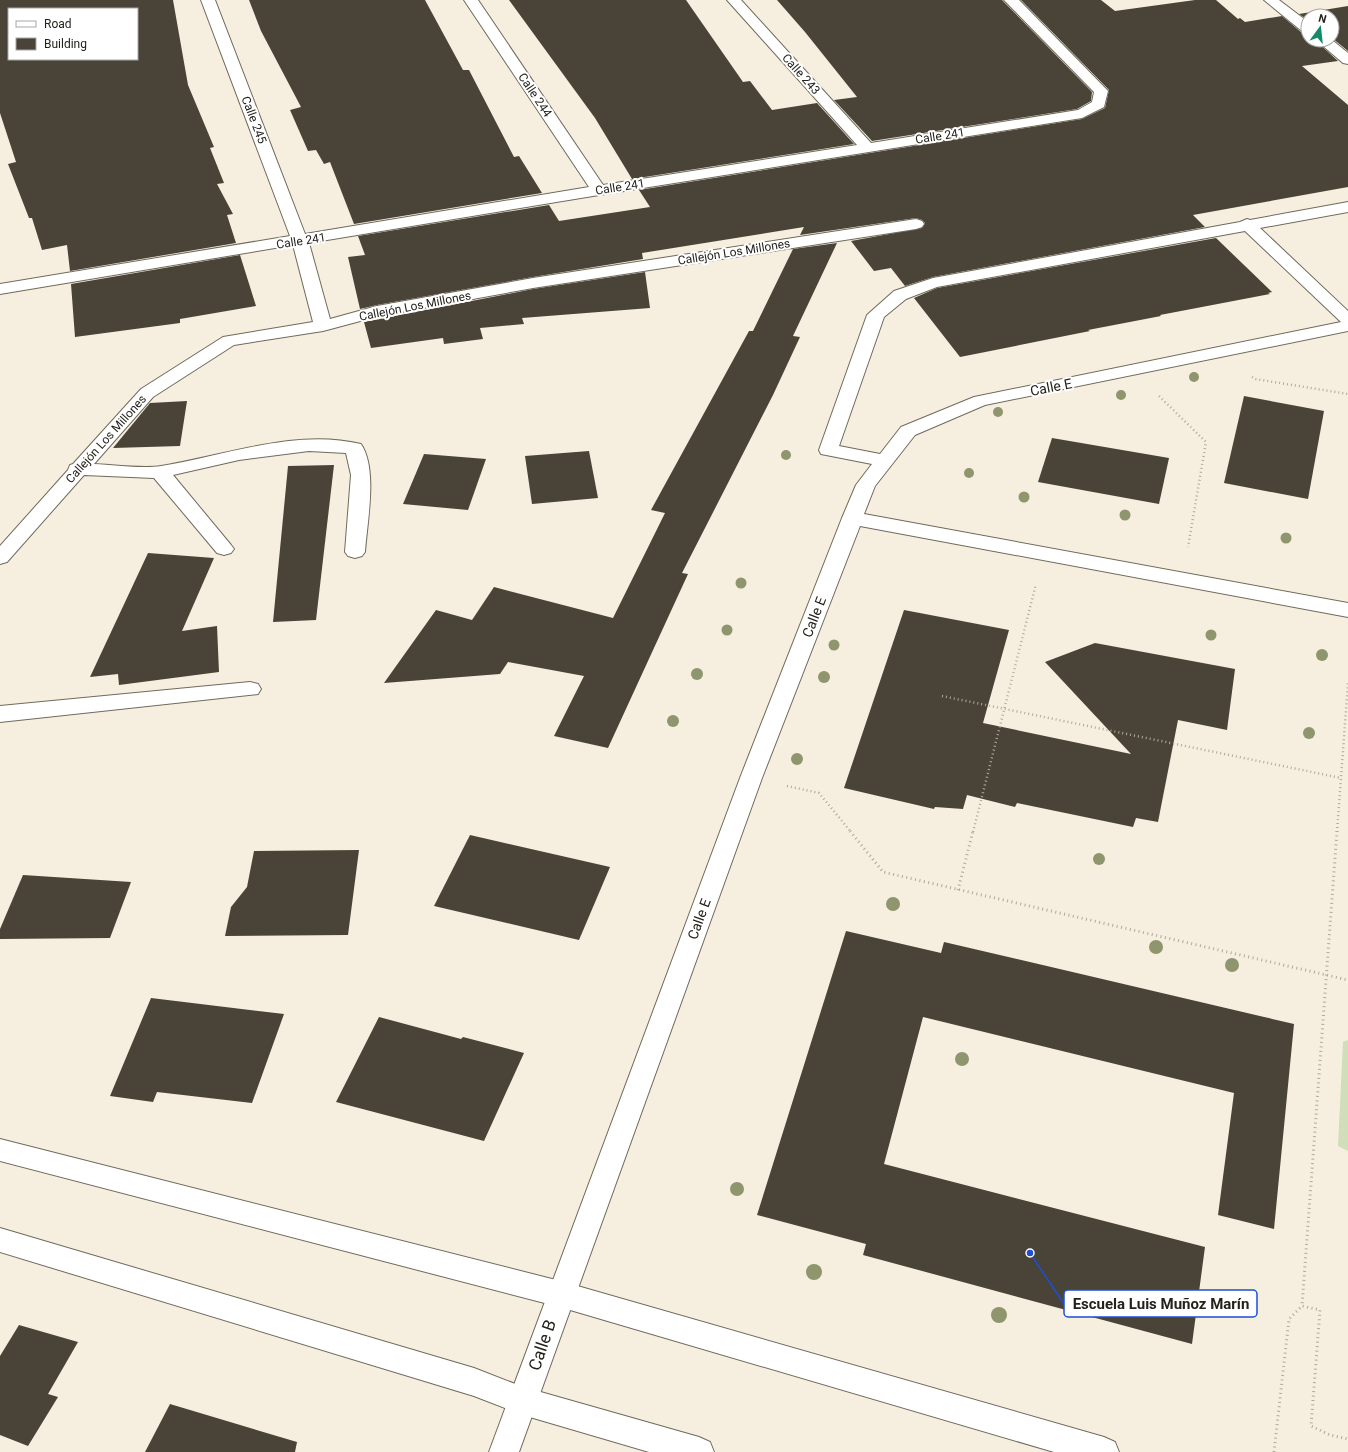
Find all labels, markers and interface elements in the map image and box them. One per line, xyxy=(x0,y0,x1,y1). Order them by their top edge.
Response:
legend xyxy=(8,8,138,60)
north arrow xyxy=(1300,8,1340,48)
text: N xyxy=(1317,12,1328,26)
text: Road xyxy=(44,17,72,31)
text: Building xyxy=(44,37,87,51)
street label: Calle 243 xyxy=(779,51,823,97)
street label: Calle 244 xyxy=(515,70,555,120)
street label: Calle 245 xyxy=(239,94,270,146)
street label: Calle 241 xyxy=(914,125,966,147)
street label: Calle 241 xyxy=(594,176,646,198)
street label: Calle 241 xyxy=(275,230,327,252)
street label: Callejón Los Millones xyxy=(677,236,791,268)
street label: Callejón Los Millones xyxy=(358,288,472,324)
street label: Calle E xyxy=(1029,375,1073,399)
street label: Callejón Los Millones xyxy=(63,392,149,486)
street label: Calle E xyxy=(799,594,829,640)
street label: Calle E xyxy=(684,896,714,942)
callout: Escuela Luis Muñoz Marín xyxy=(1064,1290,1257,1317)
text: Escuela Luis Muñoz Marín xyxy=(1073,1295,1249,1313)
street label: Calle B xyxy=(524,1317,560,1373)

